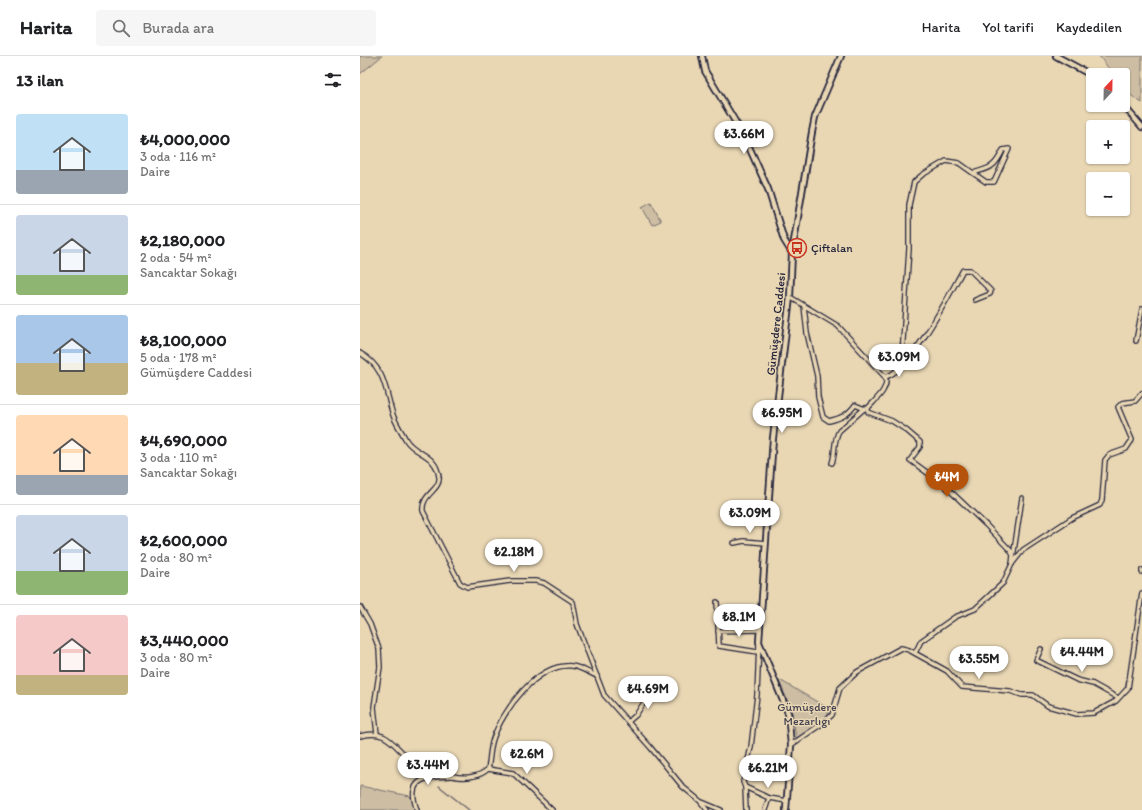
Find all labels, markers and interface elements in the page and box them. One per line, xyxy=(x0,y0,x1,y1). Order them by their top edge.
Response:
search box xyxy=(96,10,376,46)
text: Harita xyxy=(20,16,72,39)
icon: search xyxy=(110,17,132,39)
text: Burada ara xyxy=(142,19,214,37)
text: Harita xyxy=(922,19,960,36)
text: Yol tarifi xyxy=(982,19,1034,36)
text: Kaydedilen xyxy=(1056,19,1122,36)
north arrow xyxy=(1086,68,1130,112)
map controls xyxy=(1086,68,1130,216)
icon: filters xyxy=(322,69,344,91)
text: 13 ilan xyxy=(16,70,64,90)
button: + xyxy=(1086,120,1130,164)
pin: ₺3.66M xyxy=(711,121,777,155)
text: ₺3.66M xyxy=(723,126,765,141)
text: ₺4,000,000 xyxy=(140,129,230,149)
icon: home xyxy=(48,130,96,178)
text: 3 oda · 116 m² xyxy=(140,149,216,164)
text: Daire xyxy=(140,164,170,179)
button: − xyxy=(1086,172,1130,216)
text: ₺2,180,000 xyxy=(140,230,225,250)
icon: home xyxy=(48,231,96,279)
bus stop icon: Çiftalan xyxy=(786,237,808,259)
place label: Çiftalan xyxy=(811,241,853,255)
text: 2 oda · 54 m² xyxy=(140,250,212,265)
text: Sancaktar Sokağı xyxy=(140,265,237,280)
street label: Gümüşdere Caddesi xyxy=(764,272,788,376)
text: ₺8,100,000 xyxy=(140,330,227,350)
icon: home xyxy=(48,331,96,379)
pin: ₺3.09M xyxy=(866,344,932,378)
text: ₺3.09M xyxy=(878,349,920,364)
text: 5 oda · 178 m² xyxy=(140,350,216,365)
text: Gümüşdere Caddesi xyxy=(140,365,252,380)
pin: ₺6.95M xyxy=(749,400,815,434)
text: ₺6.95M xyxy=(762,405,802,420)
text: ₺4,690,000 xyxy=(140,430,227,450)
icon: home xyxy=(48,431,96,479)
text: 3 oda · 110 m² xyxy=(140,450,217,465)
pin: ₺4M xyxy=(928,464,966,498)
text: Sancaktar Sokağı xyxy=(140,465,237,480)
text: ₺4M xyxy=(934,469,960,484)
pin: ₺3.09M xyxy=(717,500,783,534)
text: ₺3.09M xyxy=(729,505,771,520)
text: ₺2,600,000 xyxy=(140,530,228,550)
icon: home xyxy=(48,531,96,579)
pin: ₺2.18M xyxy=(481,539,547,573)
text: ₺2.18M xyxy=(494,544,534,559)
text: 2 oda · 80 m² xyxy=(140,550,212,565)
text: Daire xyxy=(140,565,170,580)
pin: ₺8.1M xyxy=(711,604,767,638)
text: ₺8.1M xyxy=(722,609,756,624)
text: ₺3,440,000 xyxy=(140,630,229,650)
icon: home xyxy=(48,631,96,679)
pin: ₺4.44M xyxy=(1049,639,1115,673)
text: ₺4.44M xyxy=(1060,644,1104,659)
pin: ₺3.55M xyxy=(946,646,1012,680)
text: 3 oda · 80 m² xyxy=(140,650,212,665)
text: ₺3.55M xyxy=(958,651,1000,666)
text: Daire xyxy=(140,665,170,680)
pin: ₺4.69M xyxy=(615,676,681,710)
text: ₺4.69M xyxy=(627,681,669,696)
park label: Gümüşdere Mezarlığı xyxy=(777,700,837,728)
pin: ₺2.6M xyxy=(499,741,555,775)
text: ₺2.6M xyxy=(510,746,544,761)
pin: ₺3.44M xyxy=(395,752,461,786)
pin: ₺6.21M xyxy=(735,755,801,789)
text: ₺3.44M xyxy=(406,757,450,772)
text: ₺6.21M xyxy=(748,760,788,775)

